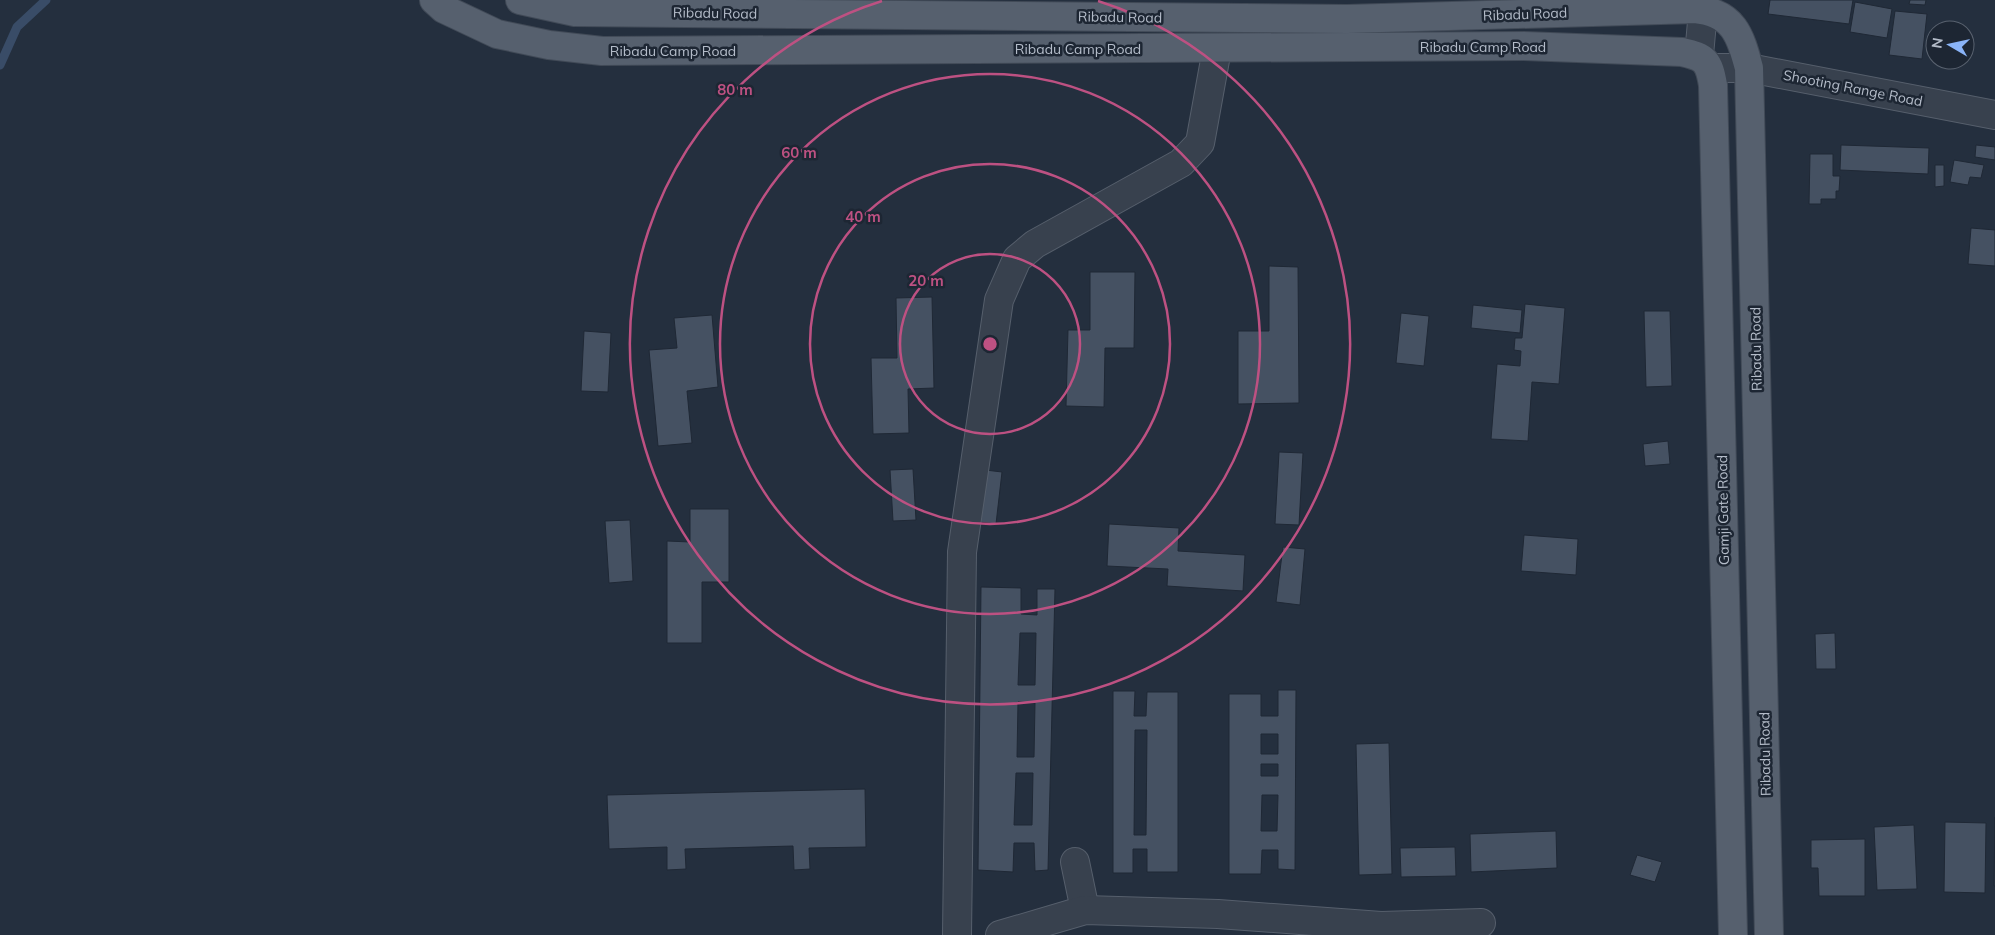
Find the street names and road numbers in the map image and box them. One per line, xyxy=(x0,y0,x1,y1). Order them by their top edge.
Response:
street label: Ribadu Road xyxy=(673,3,757,23)
street label: Ribadu Road xyxy=(1483,4,1567,24)
street label: Ribadu Road xyxy=(1078,7,1162,27)
street label: Ribadu Camp Road xyxy=(1420,38,1546,56)
street label: Ribadu Camp Road xyxy=(1015,40,1141,58)
street label: Ribadu Camp Road xyxy=(610,42,736,60)
street label: Shooting Range Road xyxy=(1782,66,1924,110)
street label: Ribadu Road xyxy=(1746,307,1766,391)
street label: Gamji Gate Road xyxy=(1713,455,1733,565)
street label: Ribadu Road xyxy=(1755,712,1775,796)

